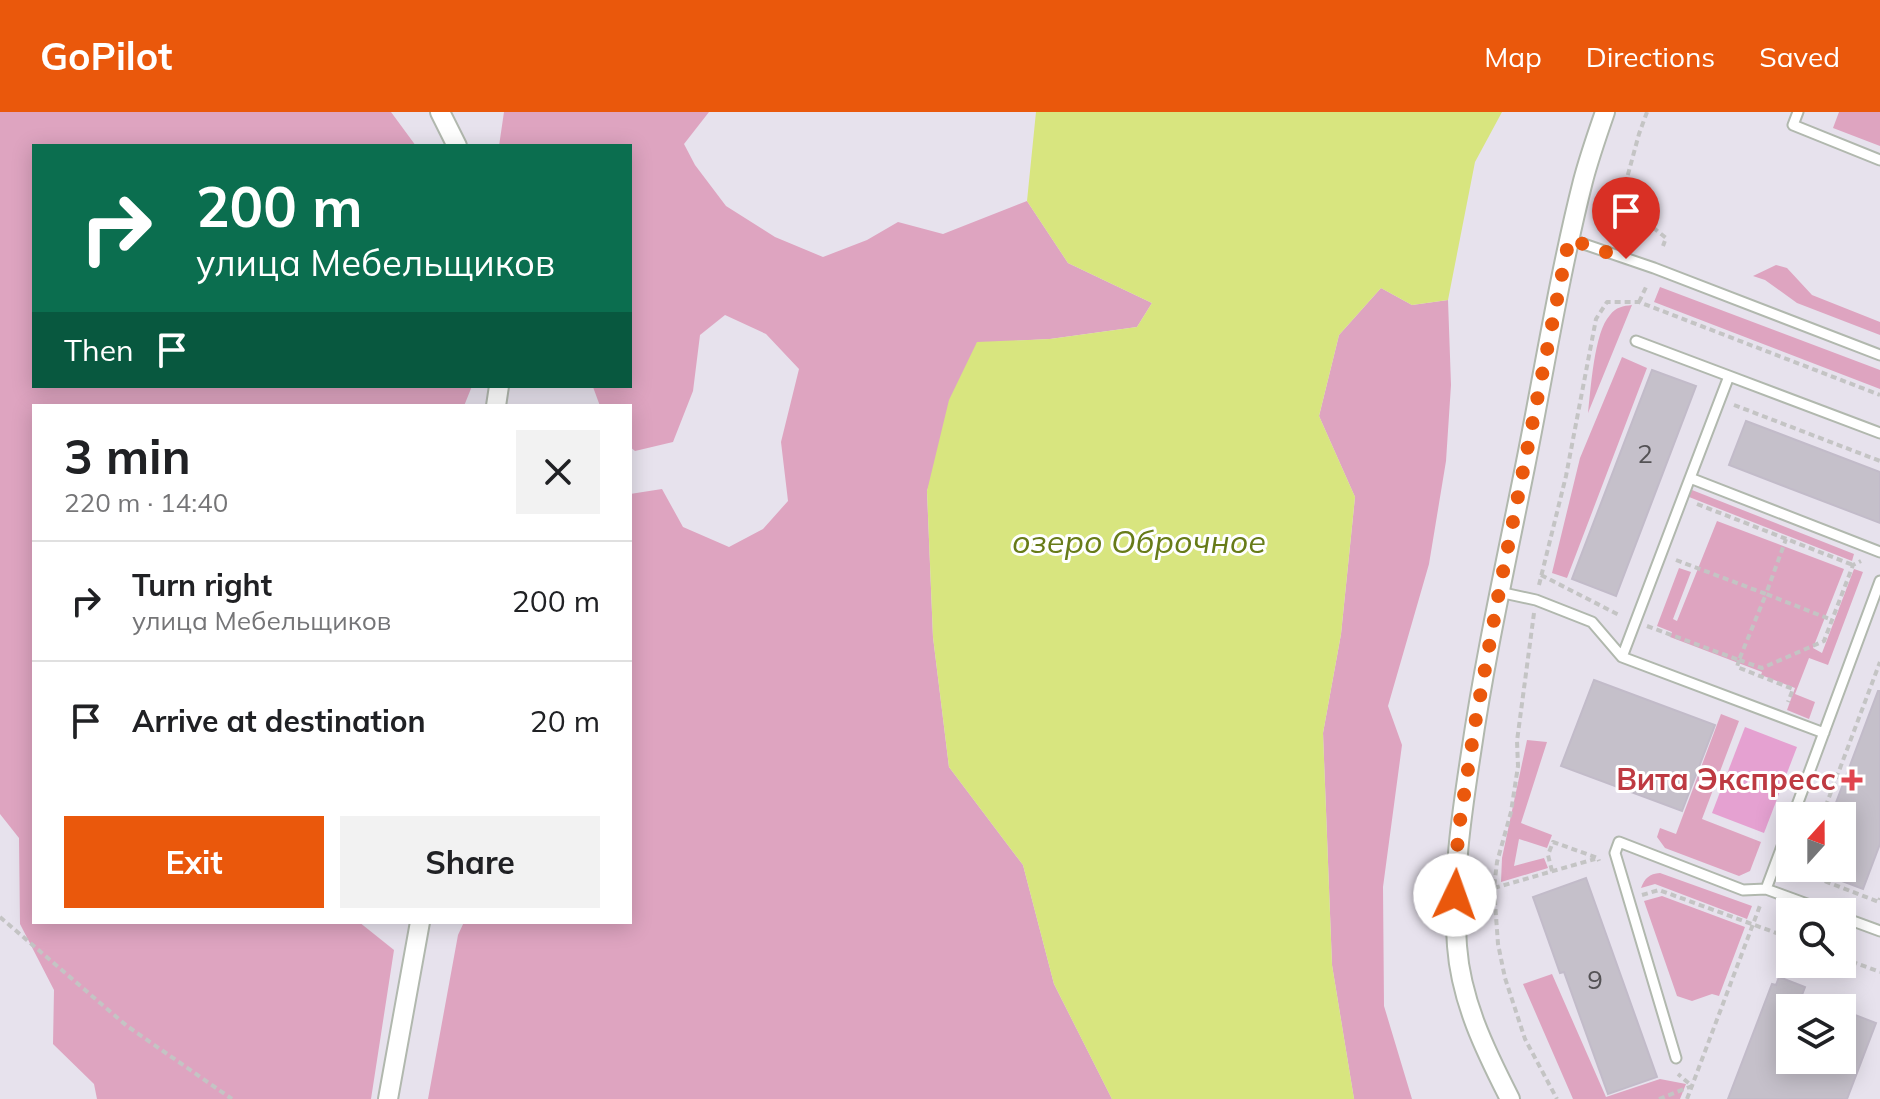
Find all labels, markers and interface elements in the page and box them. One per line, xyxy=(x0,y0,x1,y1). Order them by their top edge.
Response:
text: GoPilot xyxy=(40,32,172,80)
text: Map xyxy=(1484,39,1542,74)
text: Directions xyxy=(1586,39,1715,74)
text: Saved xyxy=(1759,39,1840,74)
text: 200 m xyxy=(196,171,363,241)
icon: right xyxy=(64,176,168,280)
pin xyxy=(1592,177,1660,259)
icon: arrive xyxy=(1604,189,1648,233)
text: улица Мебельщиков xyxy=(196,240,555,285)
icon: arrive xyxy=(150,328,194,372)
text: Then xyxy=(64,331,134,369)
text: 3 min xyxy=(64,426,191,486)
button: close xyxy=(516,430,600,514)
house number: 2 xyxy=(1637,437,1653,470)
text: 220 m · 14:40 xyxy=(64,486,228,519)
water label: озеро Оброчное xyxy=(1012,521,1266,561)
text: Turn right xyxy=(132,566,272,604)
icon: right xyxy=(64,579,108,623)
text: 200 m xyxy=(512,582,600,620)
text: улица Мебельщиков xyxy=(132,604,391,637)
icon: arrive xyxy=(64,699,108,743)
text: Arrive at destination xyxy=(132,702,426,740)
text: 20 m xyxy=(530,702,600,740)
place label: Вита Экспресс xyxy=(1616,760,1836,798)
marker: Вита Экспресс xyxy=(1843,771,1861,789)
north arrow xyxy=(1776,802,1856,882)
map controls xyxy=(1776,802,1856,1074)
button: Exit xyxy=(64,816,324,908)
button: Share xyxy=(340,816,600,908)
position arrow xyxy=(1413,853,1497,937)
button: search xyxy=(1776,898,1856,978)
house number: 9 xyxy=(1587,963,1603,996)
button: layers xyxy=(1776,994,1856,1074)

